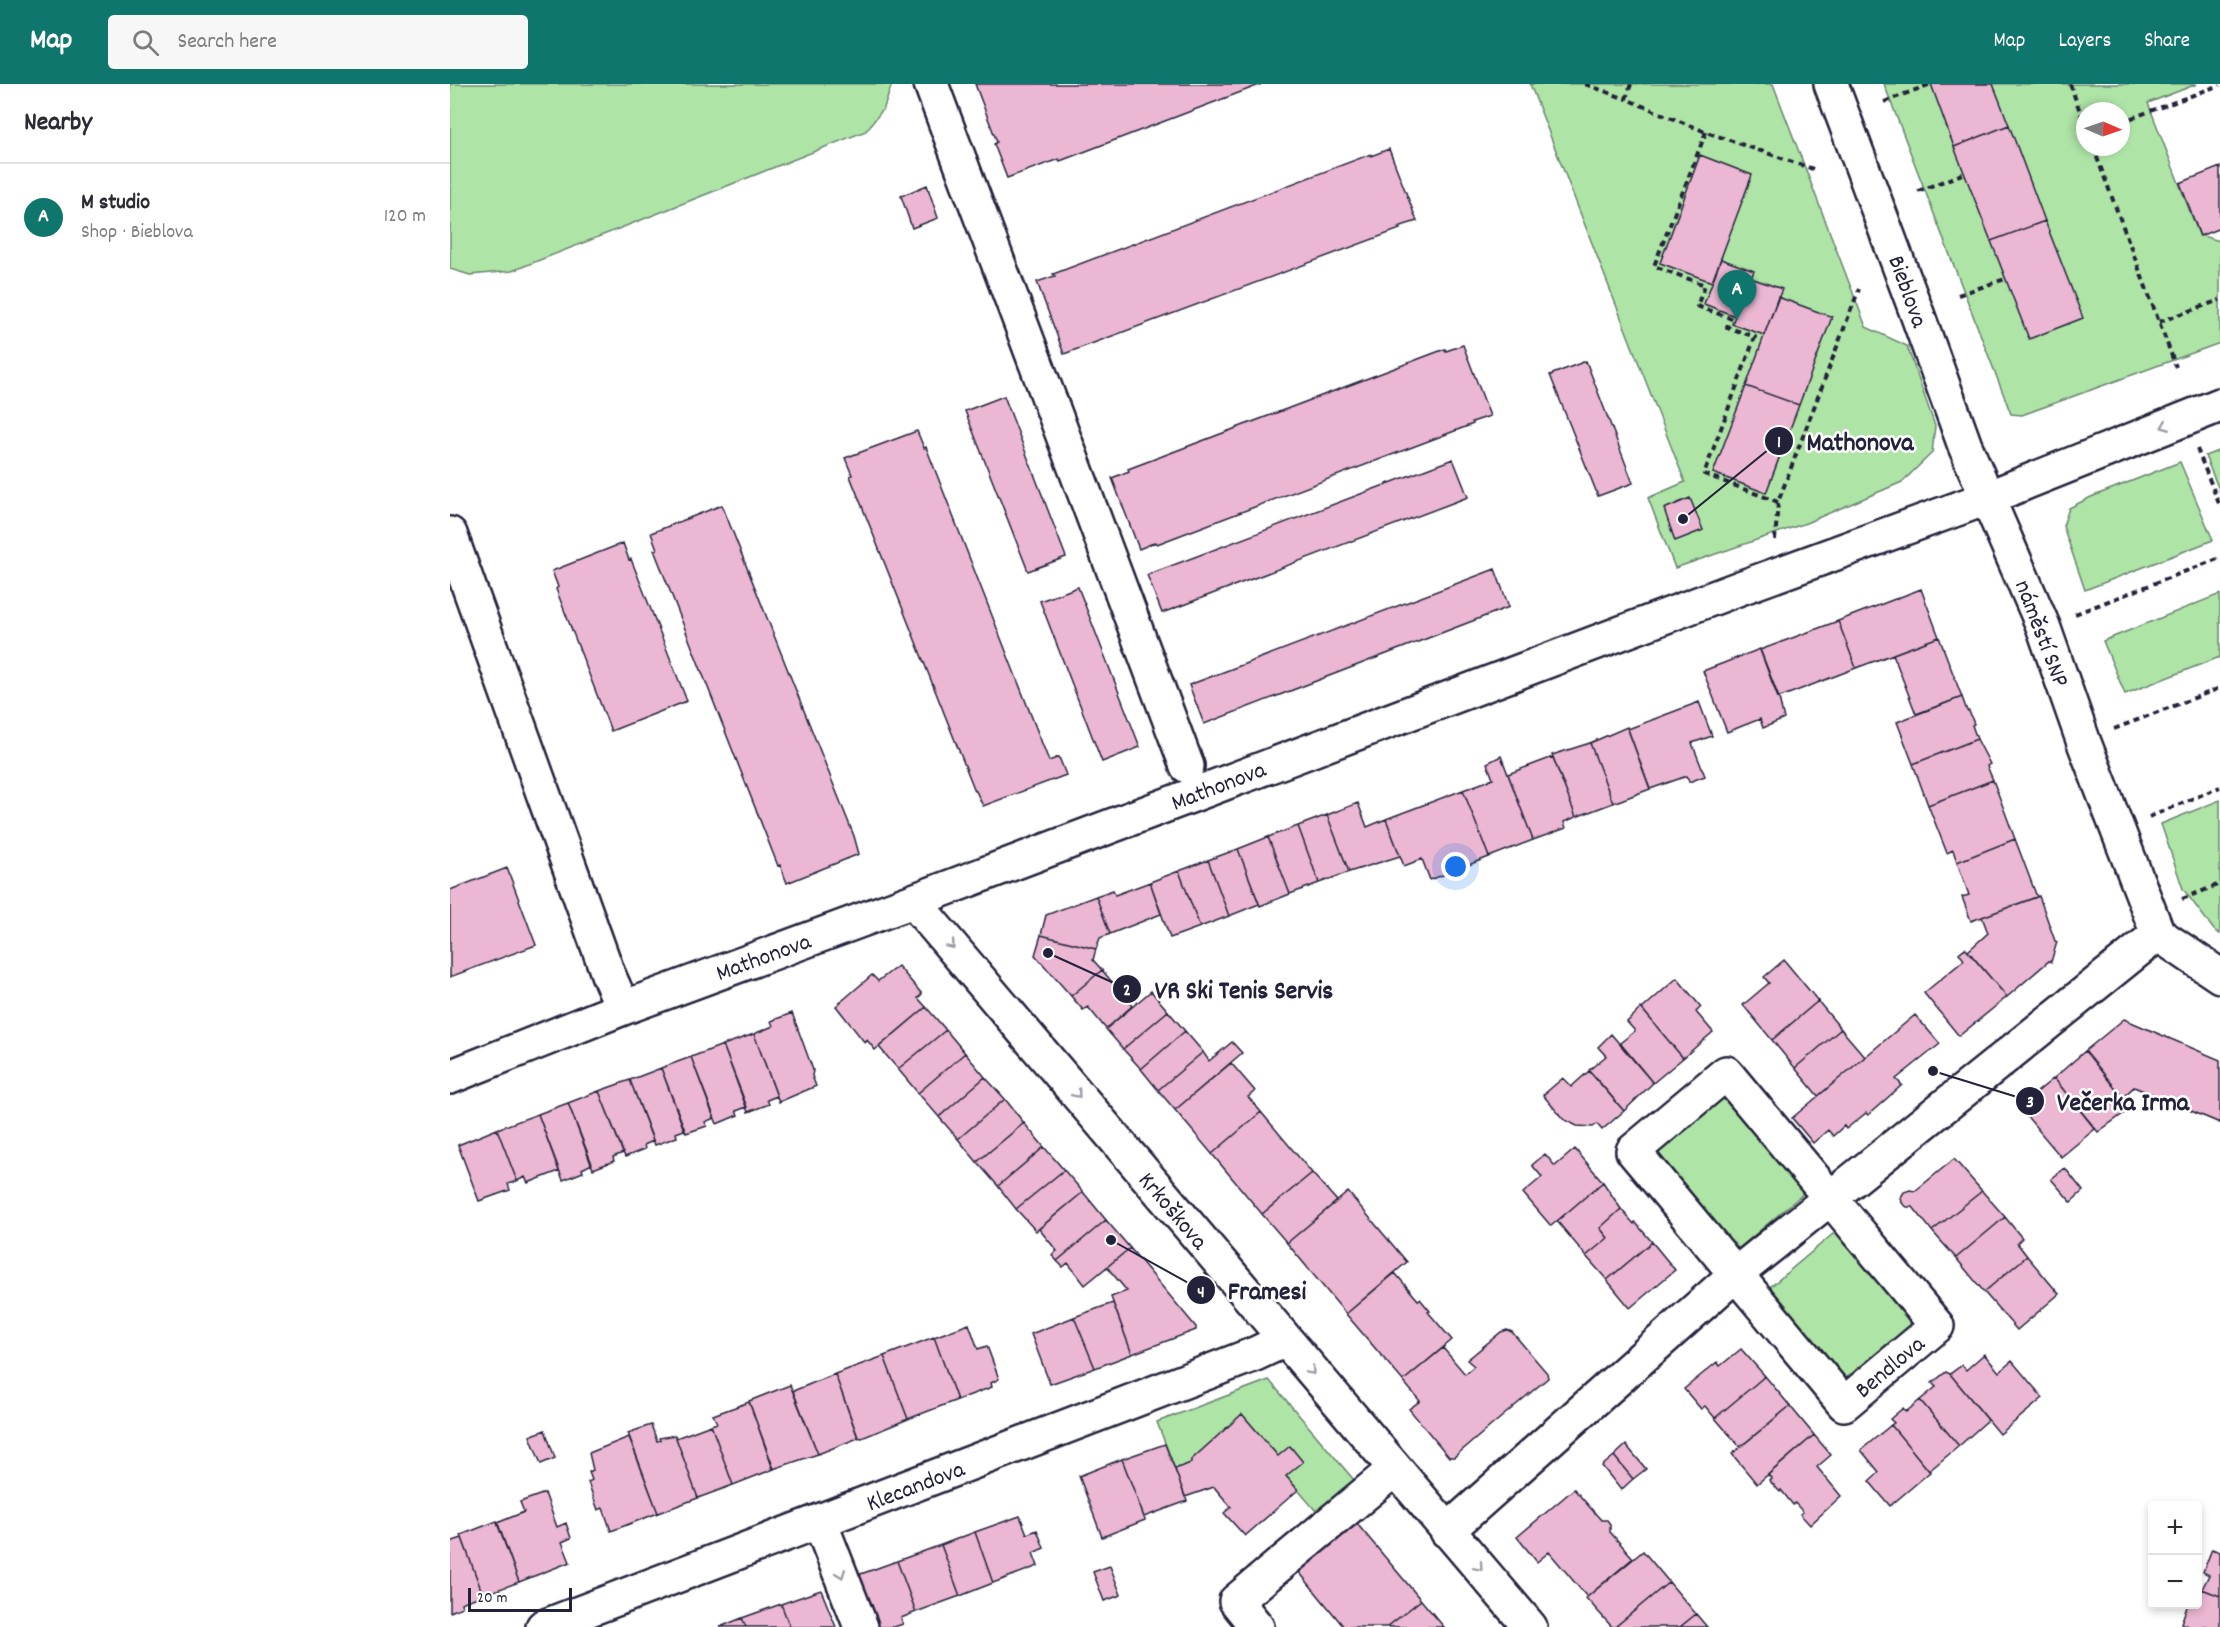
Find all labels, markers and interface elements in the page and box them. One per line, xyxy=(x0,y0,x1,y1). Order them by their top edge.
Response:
search box xyxy=(108,15,528,69)
text: Map xyxy=(30,22,72,62)
icon: search xyxy=(129,26,162,59)
text: Search here xyxy=(177,27,277,58)
text: Map xyxy=(1994,27,2025,57)
text: Layers xyxy=(2058,27,2111,57)
text: Share xyxy=(2144,27,2190,57)
north arrow xyxy=(2076,102,2130,156)
text: Nearby xyxy=(24,105,92,142)
text: M studio xyxy=(81,188,150,219)
text: A xyxy=(38,203,49,231)
text: 120 m xyxy=(384,203,426,231)
text: Shop · Bieblova xyxy=(81,219,193,247)
street label: Bieblova xyxy=(1877,251,1935,333)
pin: A xyxy=(1718,270,1756,320)
callout: Mathonova xyxy=(1764,419,1926,463)
one-way arrow xyxy=(2161,419,2172,431)
text: Mathonova xyxy=(1806,426,1914,463)
text: 1 xyxy=(1777,431,1781,456)
street label: náměstí SNP xyxy=(2004,576,2076,693)
street label: Mathonova xyxy=(1167,754,1272,821)
your location xyxy=(1441,852,1470,881)
street label: Mathonova xyxy=(712,926,817,992)
one-way arrow xyxy=(943,938,954,949)
callout: VR Ski Tenis Servis xyxy=(1112,967,1345,1011)
text: VR Ski Tenis Servis xyxy=(1155,974,1333,1011)
text: 2 xyxy=(1123,979,1131,1004)
callout: Večerka Irma xyxy=(2015,1079,2201,1123)
text: Večerka Irma xyxy=(2057,1086,2190,1123)
one-way arrow xyxy=(1069,1087,1080,1098)
text: 3 xyxy=(2026,1091,2034,1116)
street label: Krkoškova xyxy=(1129,1166,1215,1259)
callout: Framesi xyxy=(1186,1268,1318,1312)
text: Framesi xyxy=(1228,1275,1306,1312)
text: 4 xyxy=(1197,1281,1205,1306)
street label: Bendlova xyxy=(1849,1328,1934,1408)
one-way arrow xyxy=(1304,1364,1315,1375)
street label: Klecandova xyxy=(862,1453,971,1522)
map controls xyxy=(2148,1501,2202,1609)
button: + xyxy=(2148,1501,2202,1555)
button: − xyxy=(2148,1555,2202,1609)
one-way arrow xyxy=(1472,1560,1483,1571)
one-way arrow xyxy=(833,1569,846,1579)
scale bar xyxy=(468,1585,572,1612)
text: 20 m xyxy=(477,1587,507,1610)

